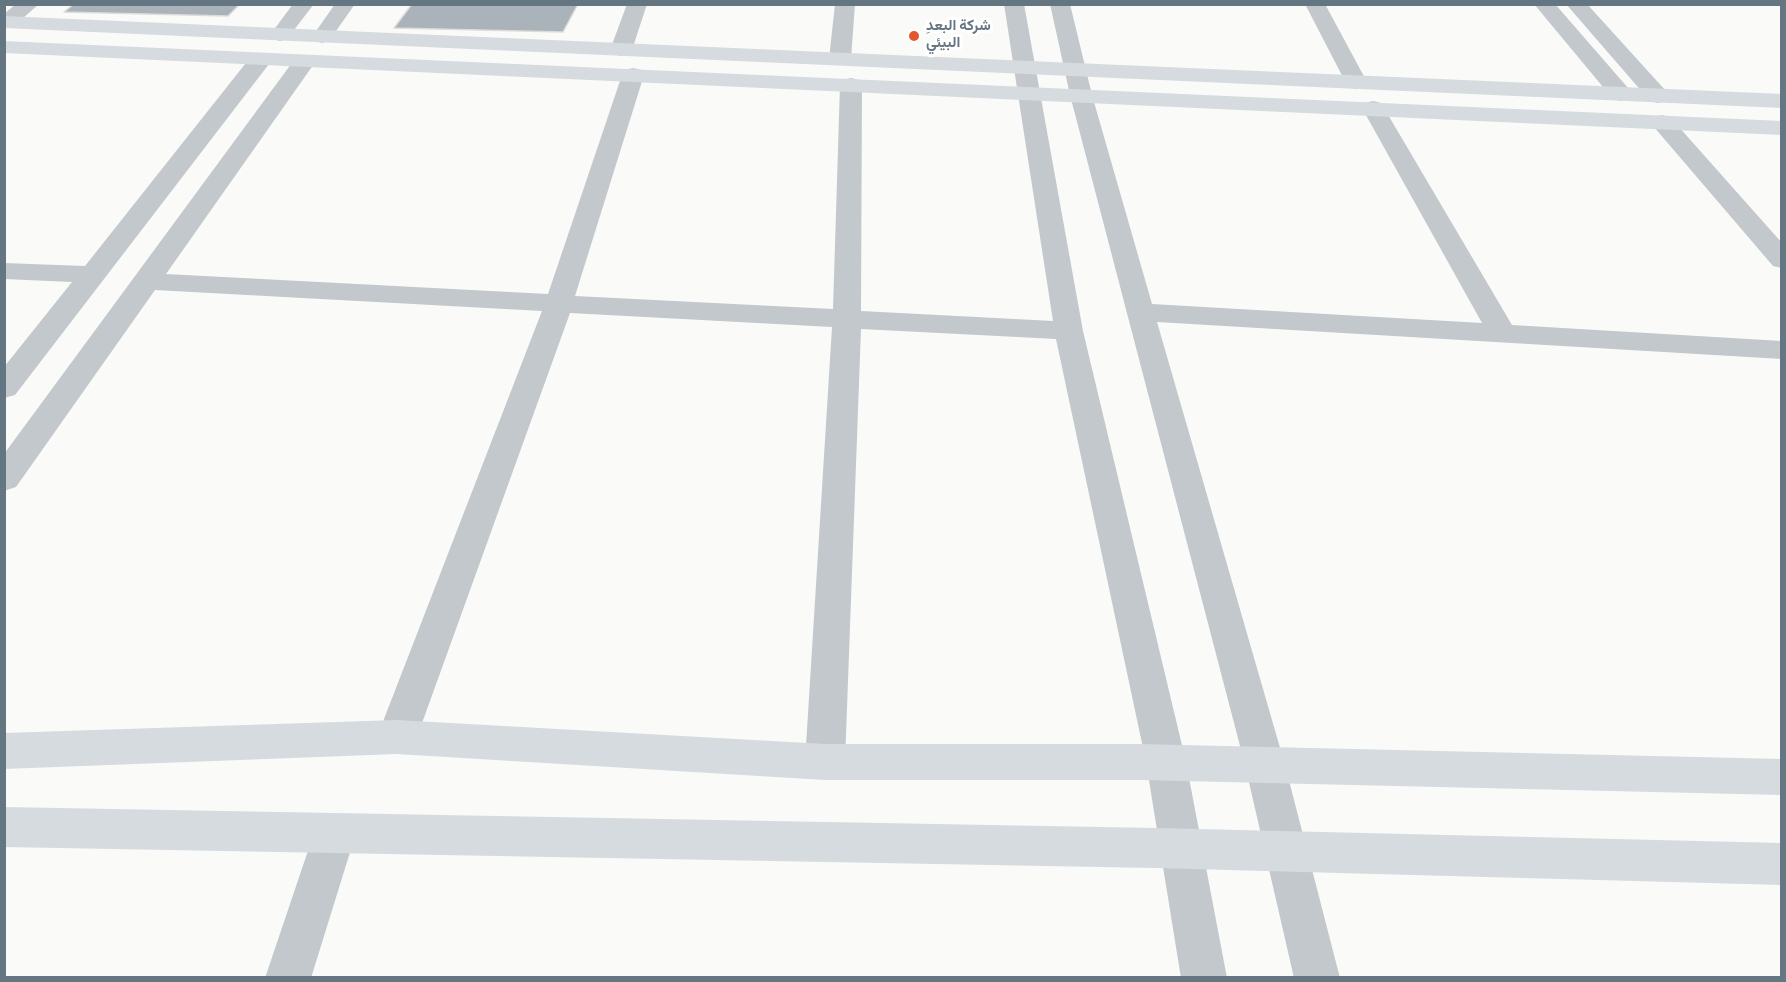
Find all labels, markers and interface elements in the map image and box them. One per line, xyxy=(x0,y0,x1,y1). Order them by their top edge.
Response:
place label: ِشركة البعد البيئي xyxy=(926,18,991,53)
marker: ِشركة البعد البيئي xyxy=(907,29,921,43)

